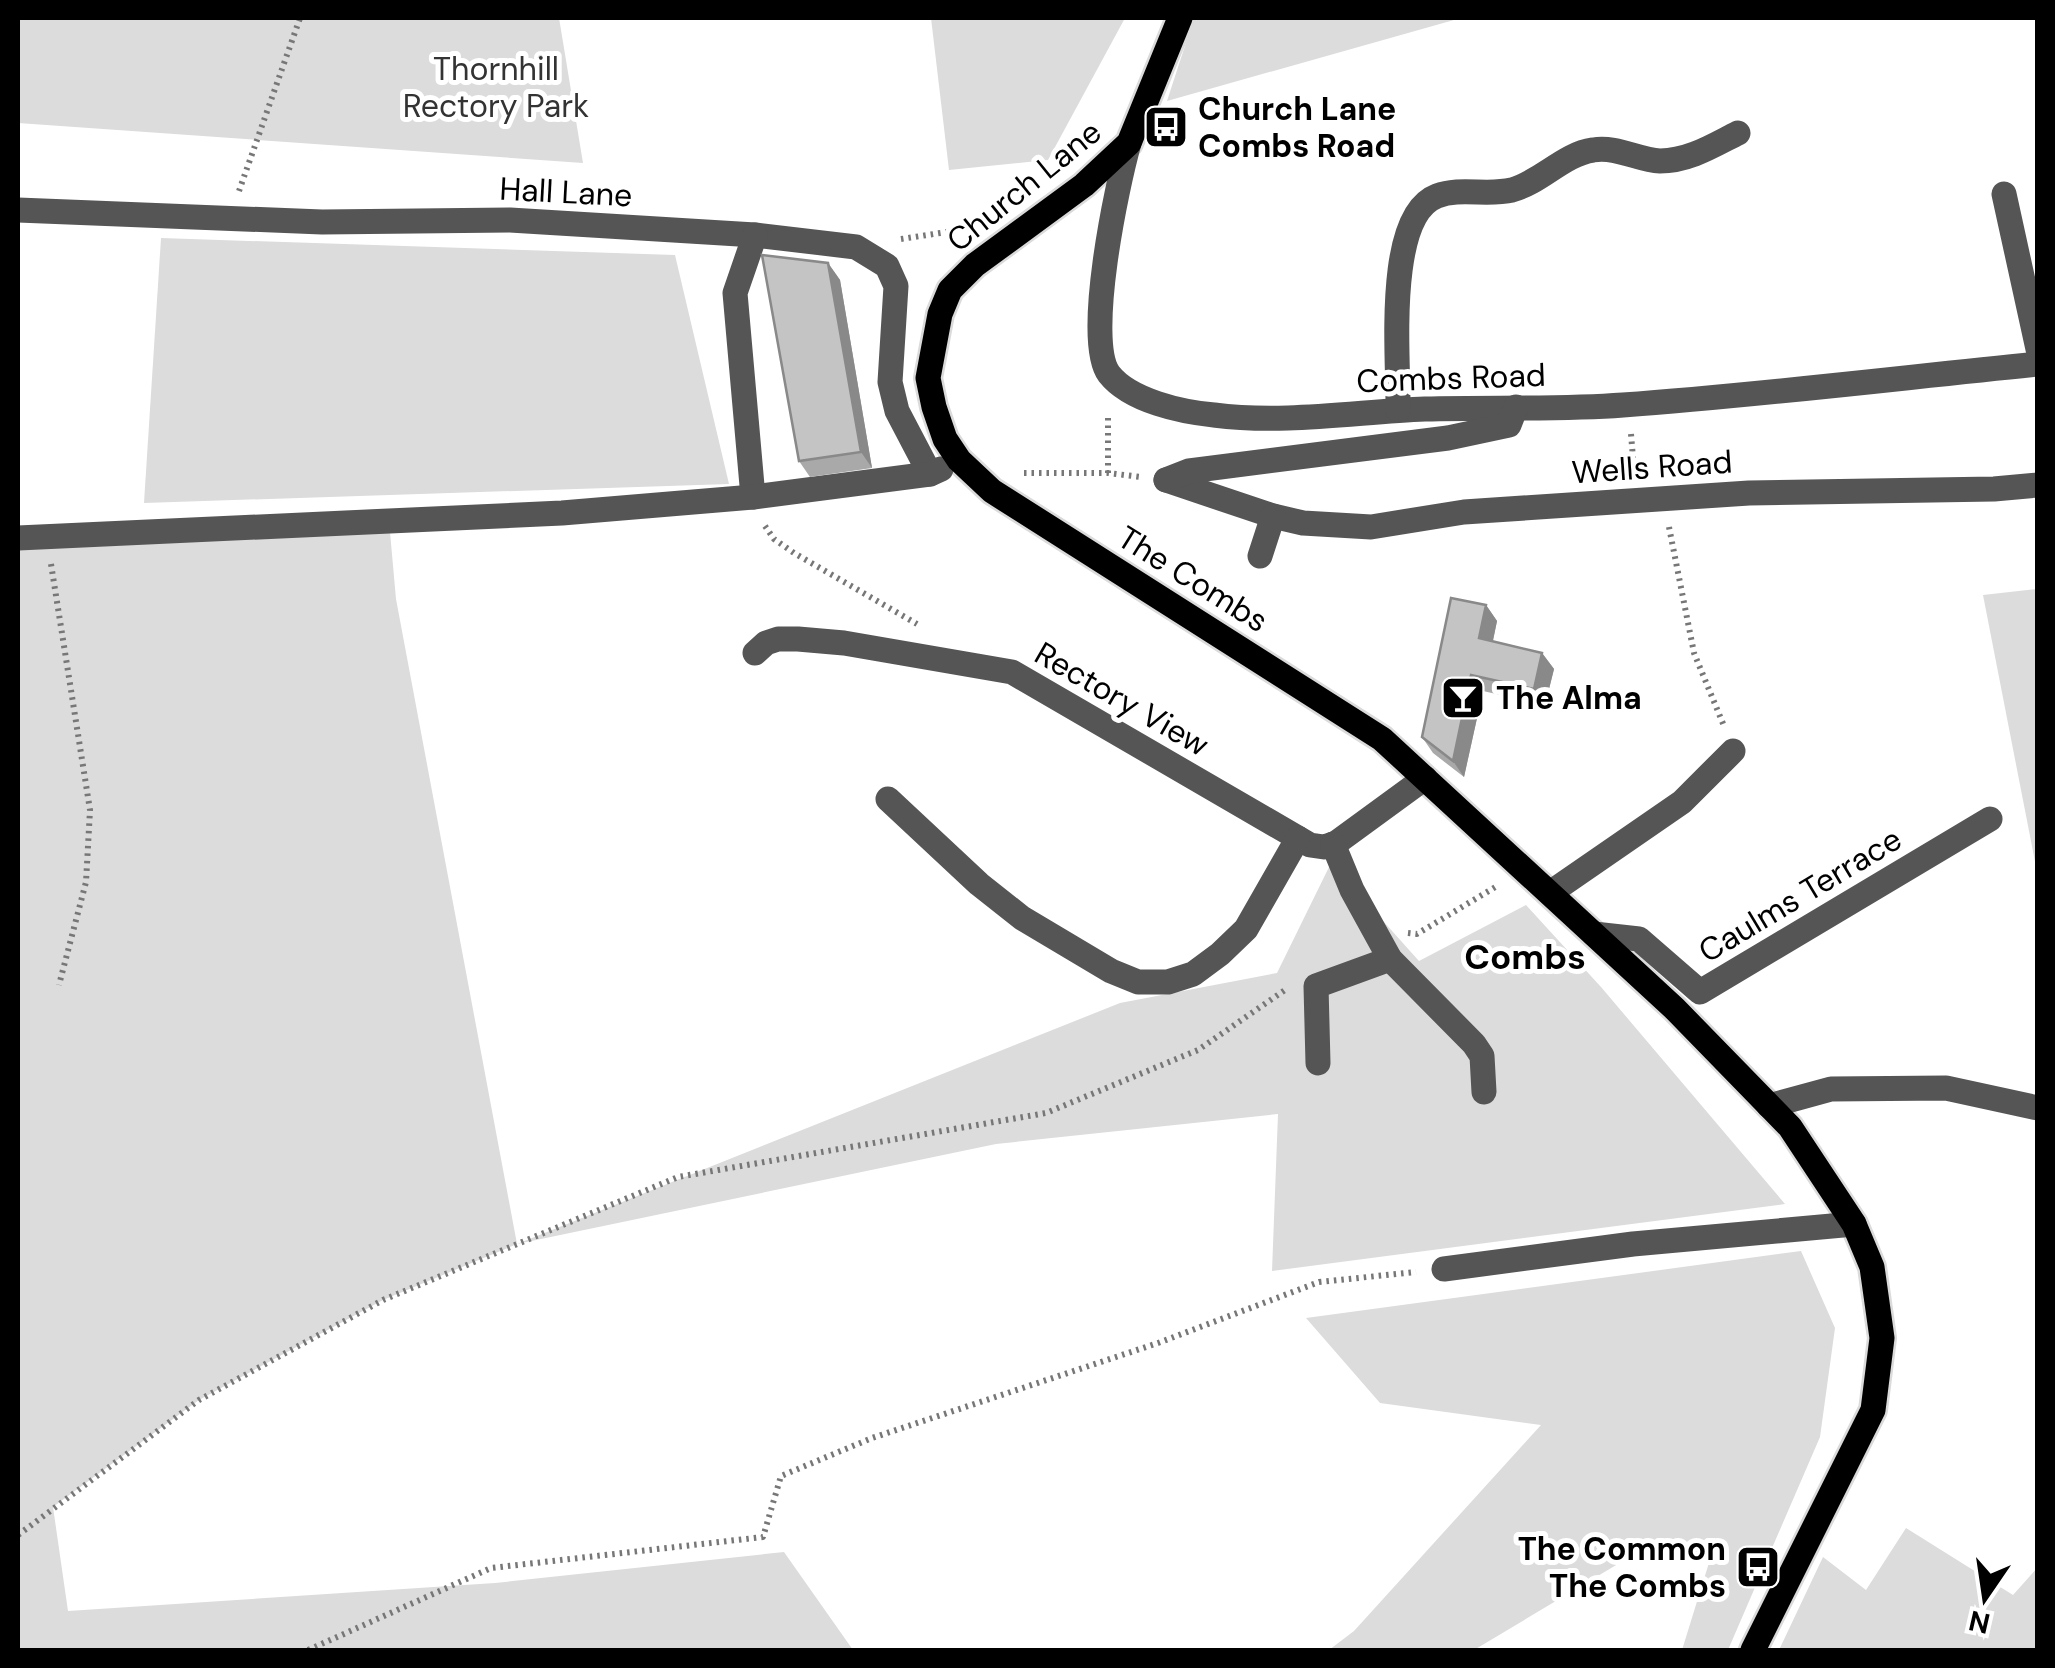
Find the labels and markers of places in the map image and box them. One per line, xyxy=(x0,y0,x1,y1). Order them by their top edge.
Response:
place label: Church Lane Combs Road xyxy=(1198,88,1396,167)
bus stop icon: Church Lane Combs Road xyxy=(1143,104,1189,150)
bar icon: The Alma xyxy=(1440,675,1486,721)
place label: The Alma xyxy=(1496,677,1642,719)
place label: The Common The Combs xyxy=(1518,1528,1726,1607)
bus stop icon: The Common The Combs xyxy=(1735,1544,1781,1590)

